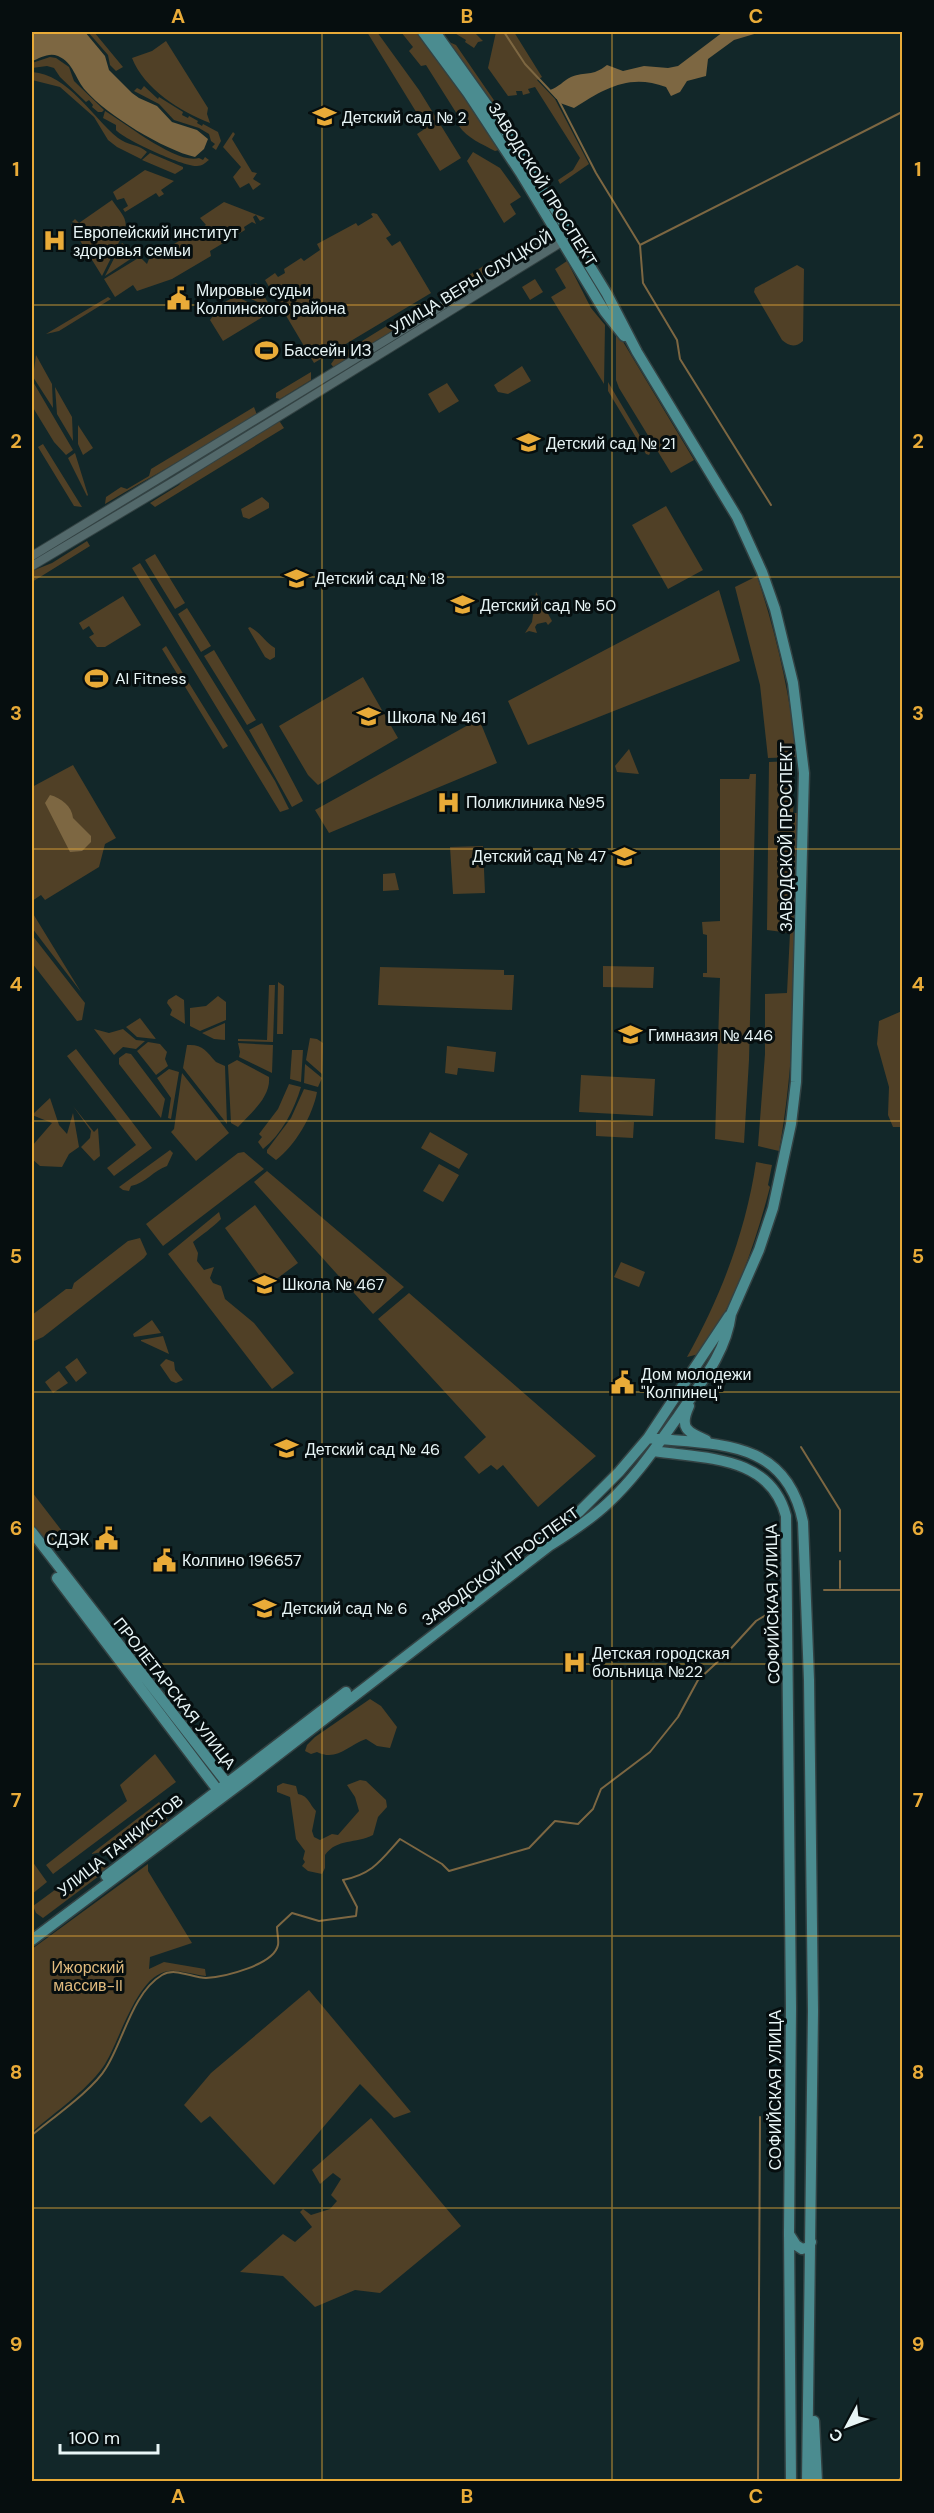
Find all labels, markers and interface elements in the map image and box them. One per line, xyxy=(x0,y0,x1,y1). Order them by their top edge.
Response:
text: A xyxy=(171,3,185,29)
text: B xyxy=(461,3,473,29)
text: C xyxy=(749,3,763,29)
street label: ЗАВОДСКОЙ ПРОСПЕКТ xyxy=(483,98,602,270)
school or university icon: Детский сад № 2 xyxy=(311,104,337,130)
place label: Детский сад № 2 xyxy=(342,107,467,128)
text: 1 xyxy=(12,156,20,182)
text: 1 xyxy=(914,156,922,182)
place label: Европейский институт здоровья семьи xyxy=(73,222,239,261)
street label: УЛИЦА ВЕРЫ СЛУЦКОЙ xyxy=(386,226,556,339)
hospital icon: Европейский институт здоровья семьи xyxy=(42,228,68,254)
place label: Мировые судьи Колпинского района xyxy=(196,280,346,319)
public building icon: Мировые судьи Колпинского района xyxy=(165,286,191,312)
sports icon: Бассейн ИЗ xyxy=(253,337,279,363)
place label: Бассейн ИЗ xyxy=(284,340,372,361)
text: 2 xyxy=(10,428,22,454)
text: 2 xyxy=(912,428,924,454)
school or university icon: Детский сад № 21 xyxy=(515,430,541,456)
place label: Детский сад № 21 xyxy=(546,433,676,454)
school or university icon: Детский сад № 18 xyxy=(284,565,310,591)
place label: Детский сад № 18 xyxy=(315,568,445,589)
school or university icon: Детский сад № 50 xyxy=(449,592,475,618)
place label: Детский сад № 50 xyxy=(480,595,616,616)
sports icon: AI Fitness xyxy=(84,665,110,691)
place label: AI Fitness xyxy=(115,668,187,689)
text: 3 xyxy=(10,700,22,726)
text: 3 xyxy=(912,700,924,726)
school or university icon: Школа № 461 xyxy=(356,704,382,730)
place label: Школа № 461 xyxy=(387,707,486,728)
street label: ЗАВОДСКОЙ ПРОСПЕКТ xyxy=(776,742,797,932)
hospital icon: Поликлиника №95 xyxy=(435,789,461,815)
place label: Поликлиника №95 xyxy=(466,792,605,813)
school or university icon: Детский сад № 47 xyxy=(611,843,637,869)
place label: Детский сад № 47 xyxy=(472,846,606,867)
text: 4 xyxy=(10,971,23,997)
text: 4 xyxy=(912,971,925,997)
school or university icon: Гимназия № 446 xyxy=(617,1022,643,1048)
place label: Гимназия № 446 xyxy=(648,1025,773,1046)
text: 5 xyxy=(10,1243,22,1269)
text: 5 xyxy=(912,1243,924,1269)
school or university icon: Школа № 467 xyxy=(251,1271,277,1297)
place label: Школа № 467 xyxy=(282,1274,384,1295)
place label: Дом молодежи "Колпинец" xyxy=(641,1364,751,1403)
public building icon: Дом молодежи "Колпинец" xyxy=(610,1370,636,1396)
school or university icon: Детский сад № 46 xyxy=(274,1436,300,1462)
place label: Детский сад № 46 xyxy=(305,1439,440,1460)
street label: ЗАВОДСКОЙ ПРОСПЕКТ xyxy=(418,1502,583,1631)
text: 6 xyxy=(10,1515,22,1541)
text: 6 xyxy=(912,1515,924,1541)
street label: СОФИЙСКАЯ УЛИЦА xyxy=(761,1523,784,1684)
public building icon: СДЭК xyxy=(94,1526,120,1552)
place label: СДЭК xyxy=(46,1529,90,1550)
public building icon: Колпино 196657 xyxy=(151,1547,177,1573)
place label: Колпино 196657 xyxy=(182,1550,302,1571)
school or university icon: Детский сад № 6 xyxy=(251,1595,277,1621)
place label: Детский сад № 6 xyxy=(282,1598,407,1619)
street label: ПРОЛЕТАРСКАЯ УЛИЦА xyxy=(109,1613,241,1774)
place label: Детская городская больница №22 xyxy=(592,1643,730,1682)
hospital icon: Детская городская больница №22 xyxy=(561,1649,587,1675)
text: 7 xyxy=(11,1787,22,1813)
text: 7 xyxy=(913,1787,924,1813)
street label: УЛИЦА ТАНКИСТОВ xyxy=(53,1790,187,1901)
park label: Ижорский массив-II xyxy=(52,1957,124,1996)
street label: СОФИЙСКАЯ УЛИЦА xyxy=(765,2010,786,2170)
text: 8 xyxy=(10,2059,22,2085)
text: 8 xyxy=(912,2059,924,2085)
text: 9 xyxy=(10,2331,22,2357)
text: 9 xyxy=(912,2331,924,2357)
north arrow xyxy=(817,2396,877,2456)
scale bar xyxy=(60,2417,158,2455)
text: С xyxy=(824,2424,848,2447)
text: 100 m xyxy=(69,2426,120,2450)
text: A xyxy=(171,2483,185,2509)
text: B xyxy=(461,2483,473,2509)
text: C xyxy=(749,2483,763,2509)

